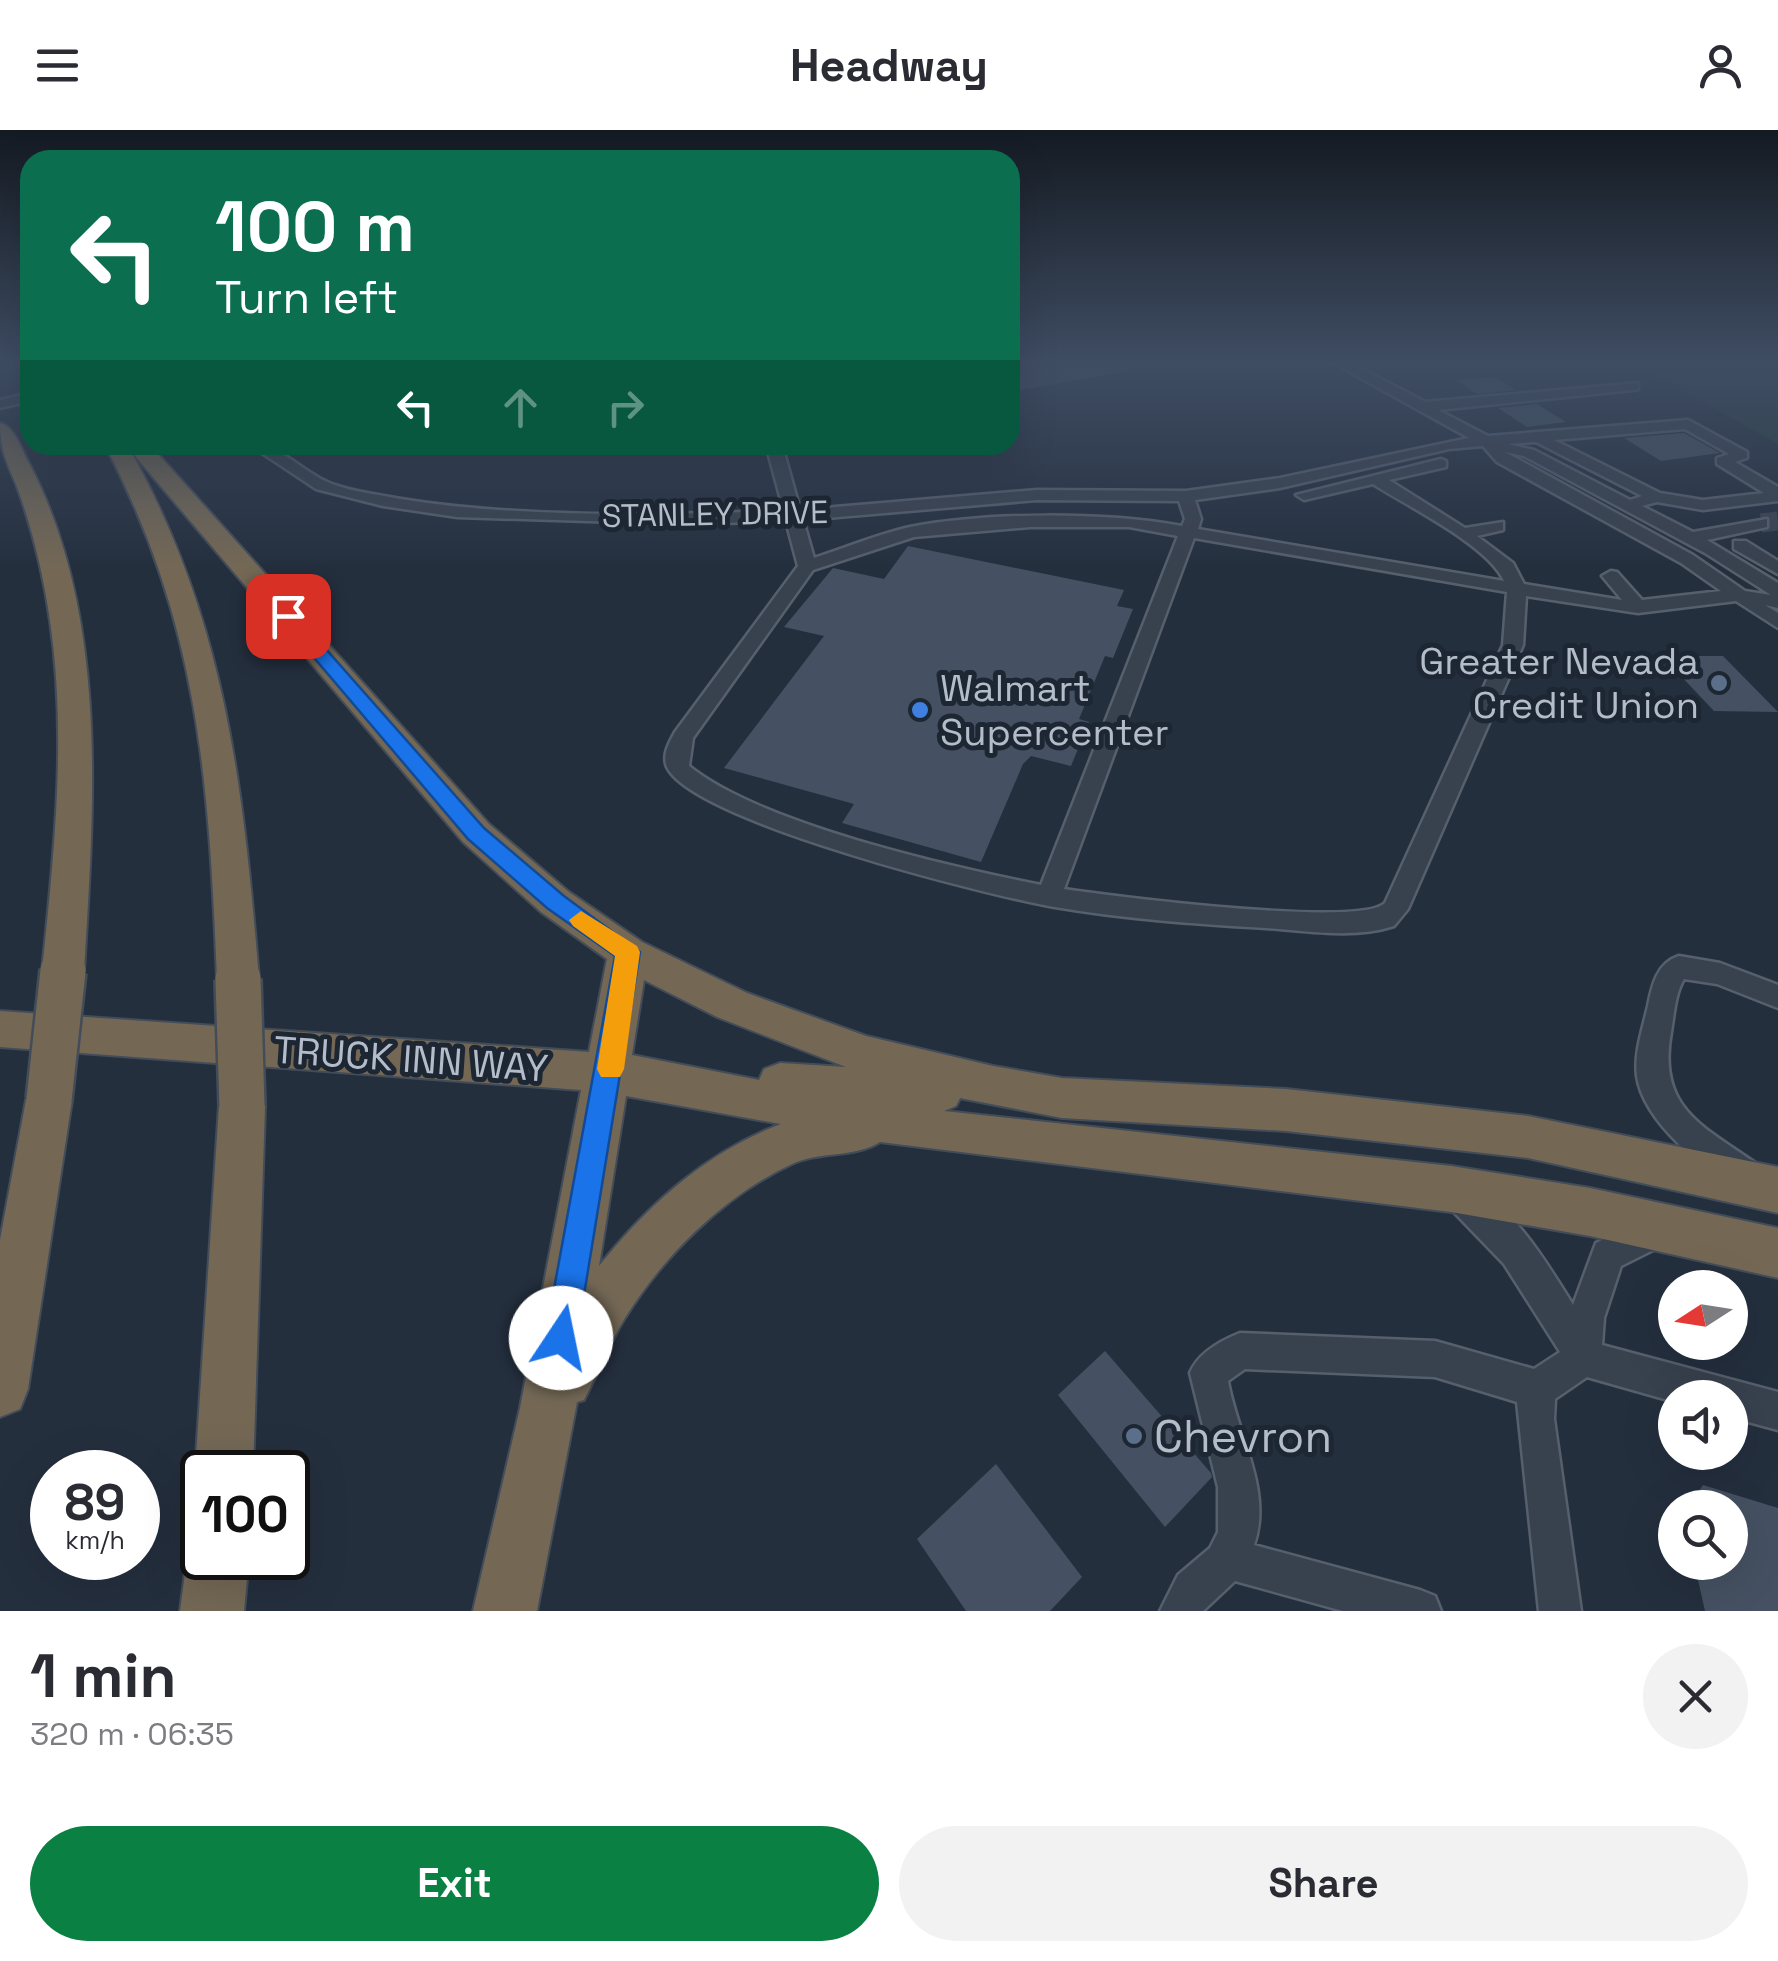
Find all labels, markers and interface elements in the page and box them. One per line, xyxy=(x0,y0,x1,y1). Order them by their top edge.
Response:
text: Headway xyxy=(790,37,988,94)
icon: menu xyxy=(30,38,85,93)
icon: person xyxy=(1693,38,1748,93)
text: 100 m xyxy=(215,182,415,271)
icon: left xyxy=(50,190,180,320)
text: Turn left xyxy=(215,269,398,326)
icon: left xyxy=(388,380,443,435)
icon: ahead xyxy=(493,380,548,435)
icon: right xyxy=(598,380,653,435)
street label: STANLEY DRIVE xyxy=(601,492,829,536)
pin xyxy=(246,574,331,659)
icon: arrive xyxy=(261,589,316,644)
place label: Greater Nevada Credit Union xyxy=(1419,637,1699,729)
place label: Walmart Supercenter xyxy=(940,664,1169,756)
marker: Greater Nevada Credit Union xyxy=(1708,672,1730,694)
marker: Walmart Supercenter xyxy=(909,699,931,721)
street label: TRUCK INN WAY xyxy=(272,1025,550,1093)
north arrow xyxy=(1658,1270,1748,1360)
map controls xyxy=(1658,1270,1748,1580)
position arrow xyxy=(509,1286,613,1390)
button: sound xyxy=(1658,1380,1748,1470)
place label: Chevron xyxy=(1154,1408,1332,1465)
marker: Chevron xyxy=(1123,1425,1145,1447)
speed limit sign: 100 xyxy=(180,1450,310,1580)
text: 89 xyxy=(65,1471,125,1535)
button: search xyxy=(1658,1490,1748,1580)
text: km/h xyxy=(65,1524,125,1556)
text: 1 min xyxy=(30,1638,177,1715)
button: close xyxy=(1643,1644,1748,1749)
text: 320 m · 06:35 xyxy=(30,1714,234,1754)
button: Exit xyxy=(30,1826,879,1941)
button: Share xyxy=(899,1826,1748,1941)

